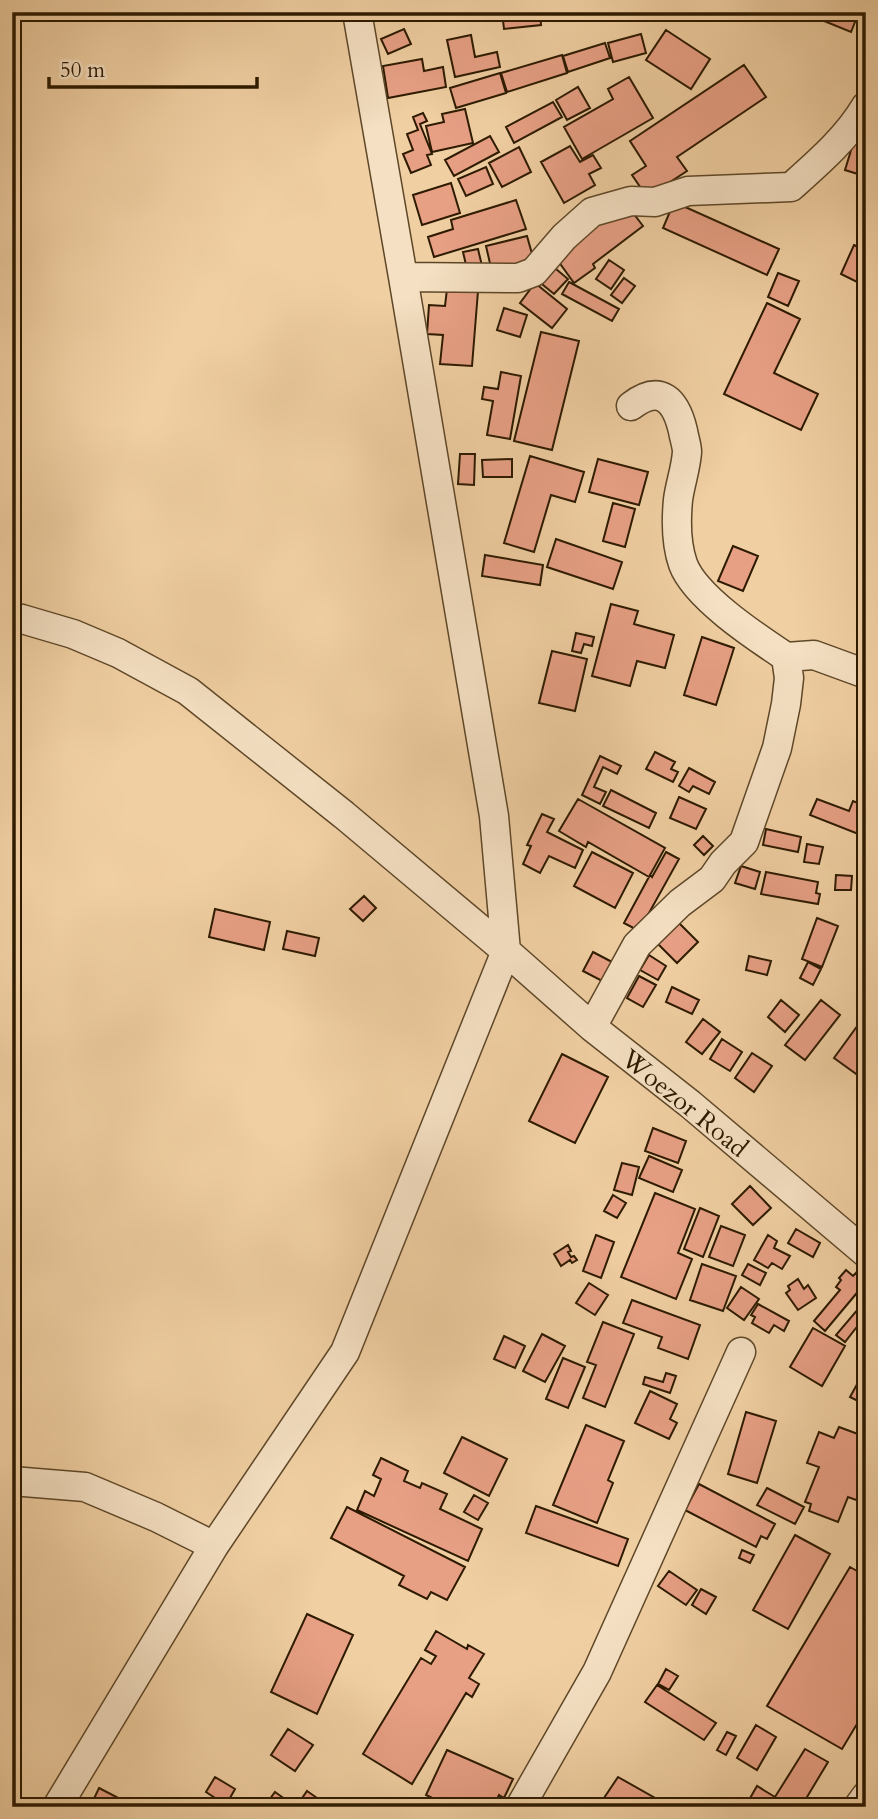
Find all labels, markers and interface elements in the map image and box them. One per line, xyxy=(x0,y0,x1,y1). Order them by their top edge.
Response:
scale bar xyxy=(49,46,257,90)
text: 50 m xyxy=(60,56,105,85)
street label: Woezor Road xyxy=(613,1041,756,1166)

